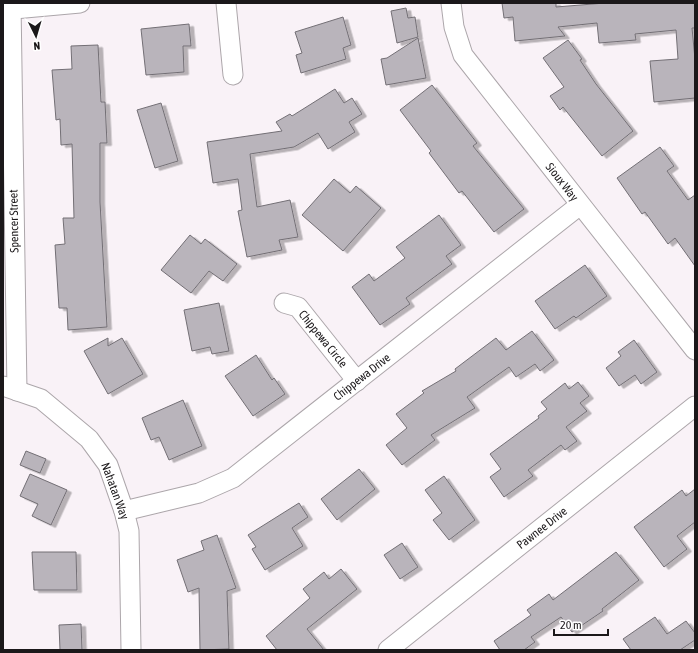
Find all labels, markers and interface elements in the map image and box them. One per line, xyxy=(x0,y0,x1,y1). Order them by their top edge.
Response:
north arrow xyxy=(16,16,56,56)
text: N xyxy=(33,40,41,52)
street label: Sioux Way xyxy=(543,160,581,204)
street label: Spencer Street xyxy=(6,189,22,253)
street label: Chippewa Circle xyxy=(296,308,350,370)
street label: Chippewa Drive xyxy=(331,350,393,404)
street label: Nahatan Way xyxy=(98,461,132,521)
street label: Pawnee Drive xyxy=(514,504,570,552)
scale bar xyxy=(554,611,608,637)
text: 20 m xyxy=(560,618,582,632)

